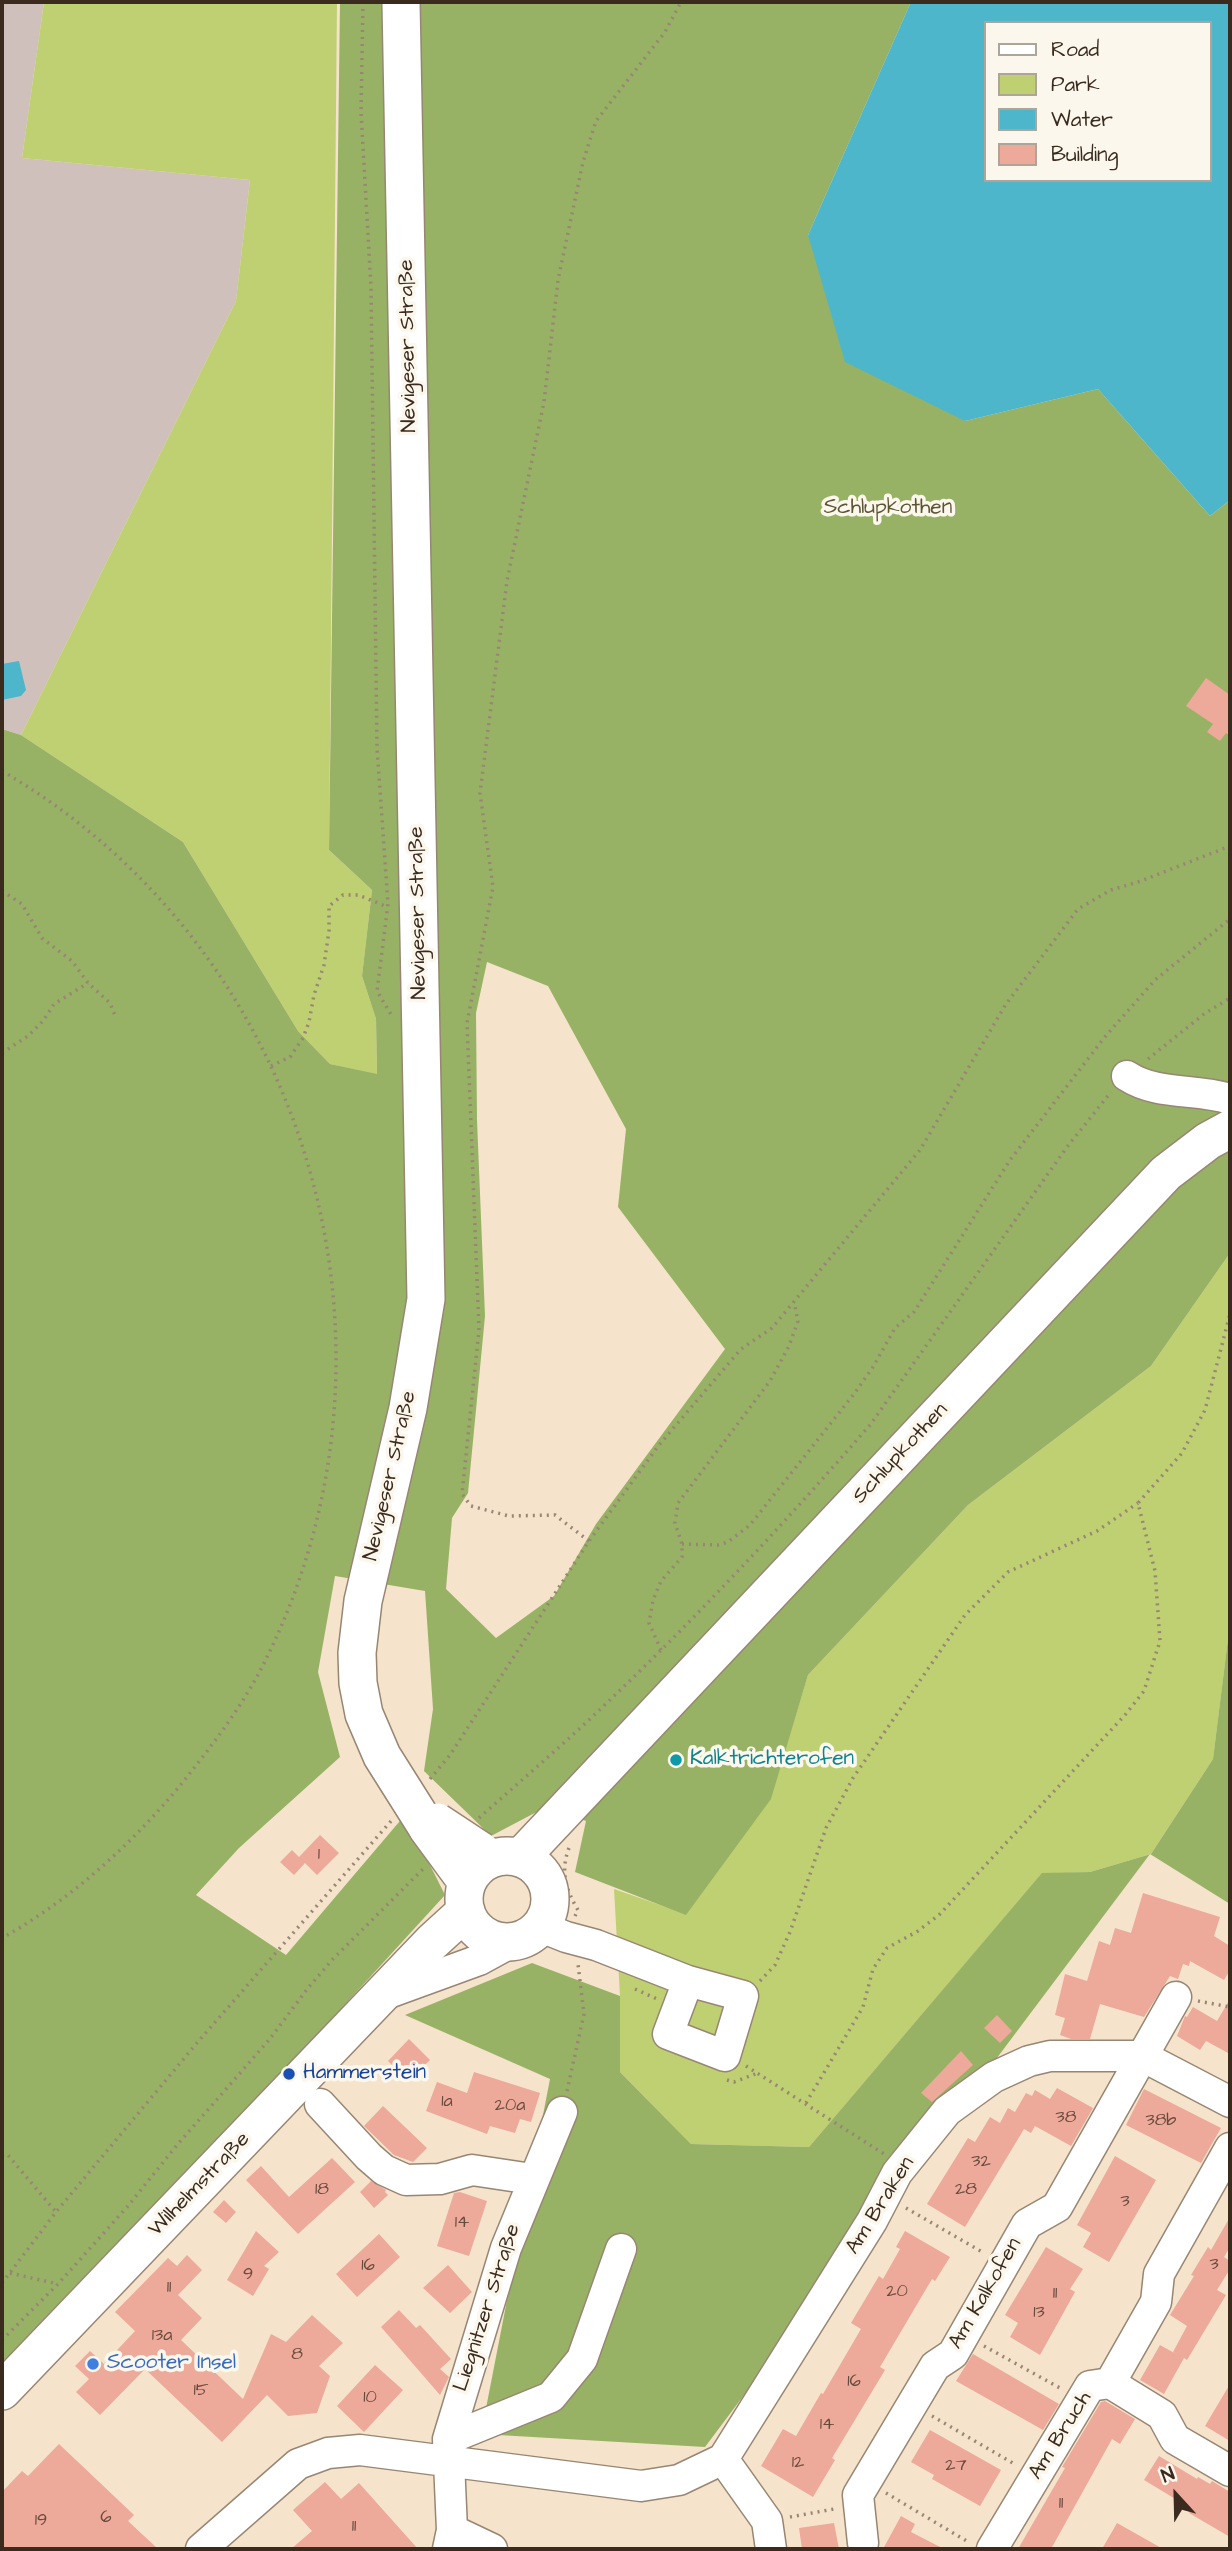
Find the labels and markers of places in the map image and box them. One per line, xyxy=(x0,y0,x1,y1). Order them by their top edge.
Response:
place label: Kalktrichterofen xyxy=(690,1747,854,1773)
marker: Kalktrichterofen xyxy=(668,1752,684,1768)
place label: Hammerstein xyxy=(303,2061,426,2087)
marker: Hammerstein xyxy=(281,2066,297,2082)
place label: Scooter Insel xyxy=(107,2351,236,2377)
marker: Scooter Insel xyxy=(85,2356,101,2372)

